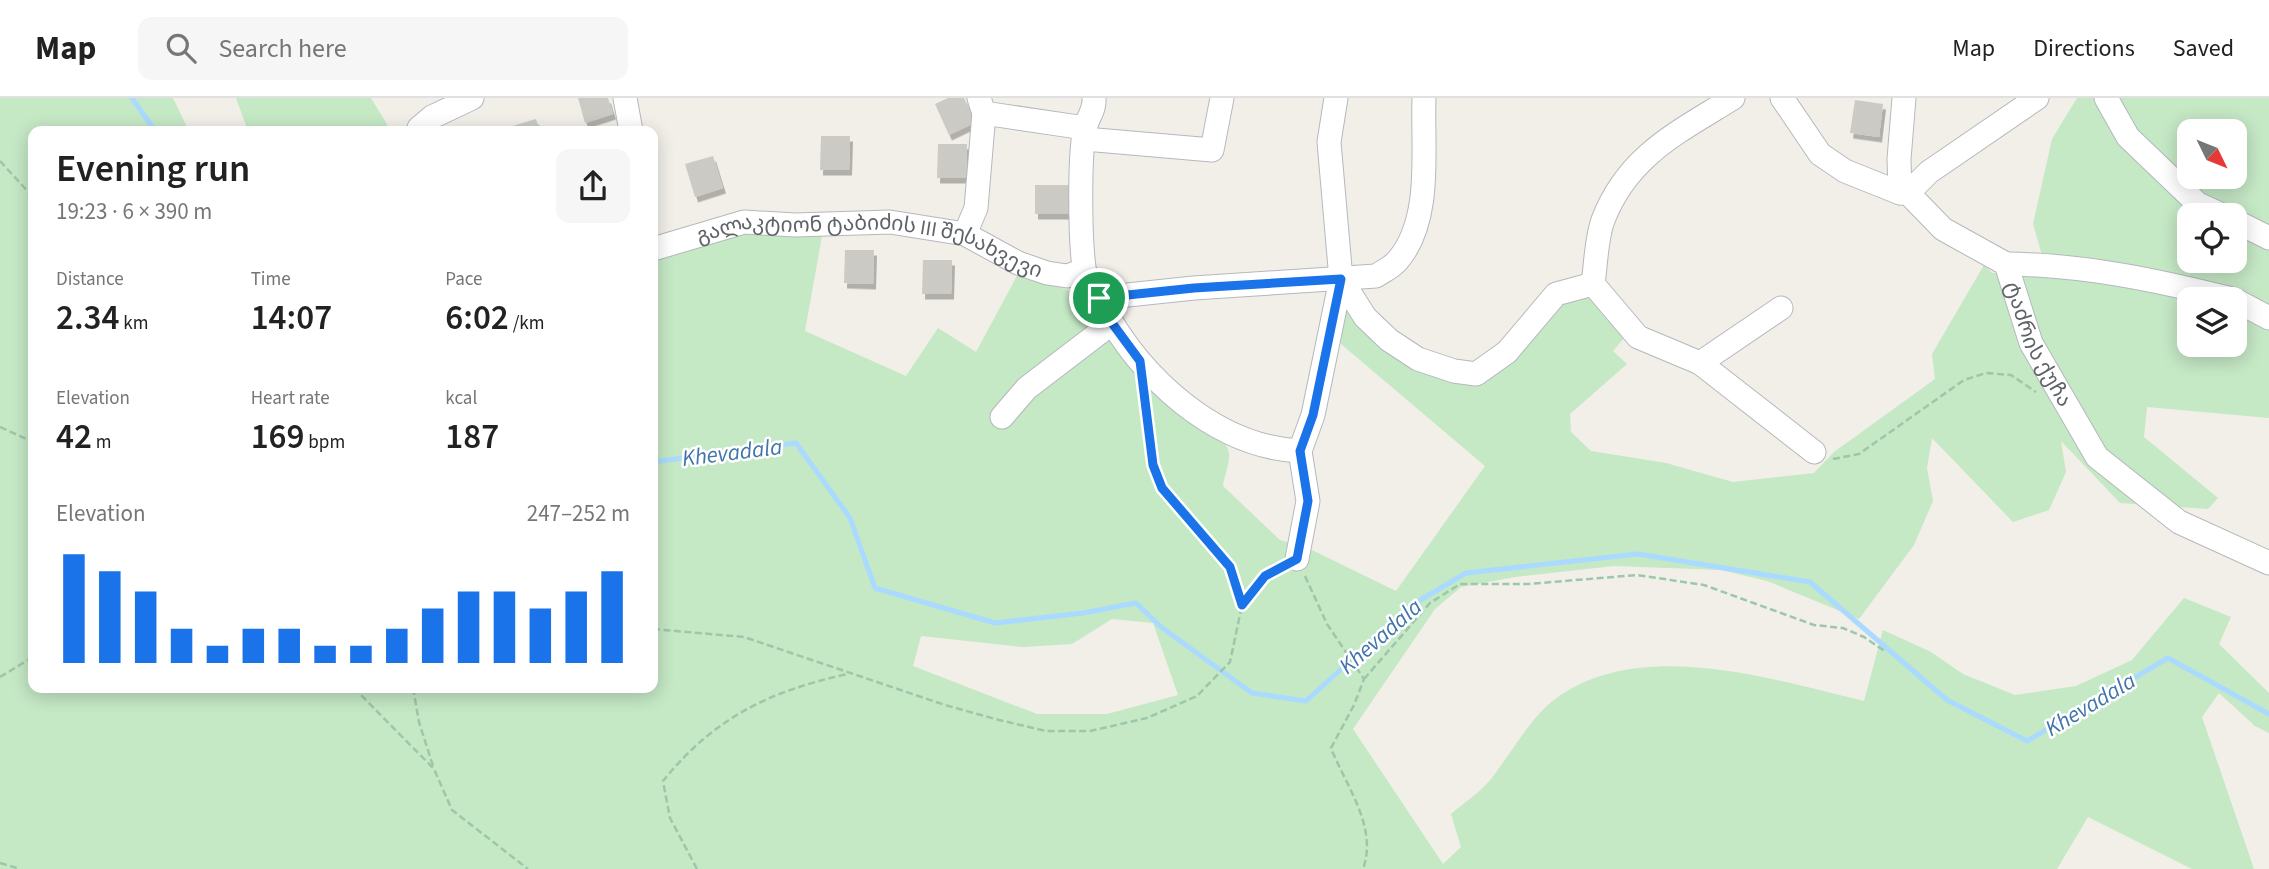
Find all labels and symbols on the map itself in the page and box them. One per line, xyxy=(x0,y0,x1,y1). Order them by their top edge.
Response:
north arrow xyxy=(2177,119,2247,189)
street label: გალაკტიონ ტაბიძის III შესახვევი xyxy=(692,207,1046,285)
pin xyxy=(1069,268,1129,328)
street label: ტაძრის ქუჩა xyxy=(1997,278,2080,412)
water label: Khevadala xyxy=(680,430,784,475)
water label: Khevadala xyxy=(1331,591,1429,682)
water label: Khevadala xyxy=(2039,664,2142,745)

